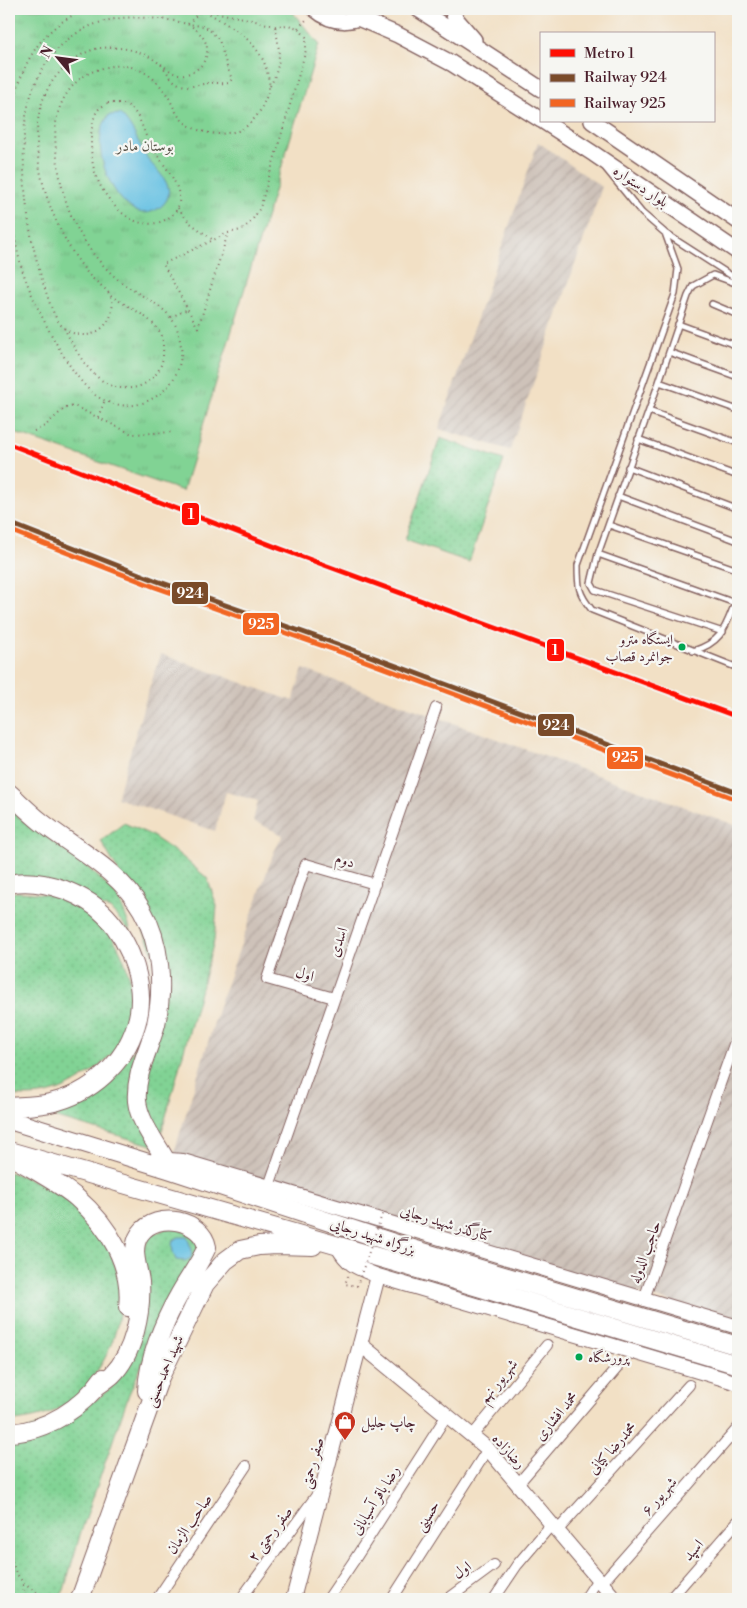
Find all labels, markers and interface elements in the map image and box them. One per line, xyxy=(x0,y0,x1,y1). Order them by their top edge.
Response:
north arrow xyxy=(32,32,82,82)
legend xyxy=(540,32,714,122)
text: N xyxy=(37,43,58,61)
text: Metro 1 xyxy=(584,44,635,63)
text: Railway 924 xyxy=(584,68,667,87)
text: Railway 925 xyxy=(584,94,666,113)
park label: بوستان مادر xyxy=(114,137,174,156)
street label: بلوار دستواره xyxy=(609,161,672,212)
line badge: 1 xyxy=(181,502,200,526)
text: 1 xyxy=(188,506,195,524)
line badge: 924 xyxy=(171,581,209,605)
text: 924 xyxy=(176,585,204,603)
line badge: 925 xyxy=(242,612,280,636)
text: 925 xyxy=(248,616,274,634)
place label: ایستگاه مترو جوانمرد قصاب xyxy=(605,630,673,666)
line badge: 1 xyxy=(546,638,565,662)
text: 1 xyxy=(552,642,559,660)
marker: ایستگاه مترو جوانمرد قصاب xyxy=(677,642,687,652)
line badge: 924 xyxy=(537,713,575,737)
text: 924 xyxy=(542,717,570,735)
line badge: 925 xyxy=(606,746,644,770)
text: 925 xyxy=(612,749,638,767)
street label: دوم xyxy=(332,849,357,875)
street label: اسدی xyxy=(325,925,352,960)
street label: اول xyxy=(293,963,316,986)
street label: کنارگذر شهید رجایی xyxy=(398,1199,494,1246)
street label: بزرگراه شهید رجایی xyxy=(328,1213,419,1259)
street label: حاجب الدوله xyxy=(625,1218,666,1286)
street label: شهید احمدحسنی xyxy=(141,1332,189,1410)
place label: پرورشگاه xyxy=(588,1348,631,1367)
marker: پرورشگاه xyxy=(574,1352,584,1362)
street label: شهریور نهم xyxy=(475,1355,525,1410)
street label: محمد افشاری xyxy=(530,1388,583,1445)
shop icon: چاپ جلیل xyxy=(333,1410,357,1441)
place label: چاپ جلیل xyxy=(361,1413,416,1433)
street label: محمدرضا کیانی xyxy=(584,1418,641,1478)
street label: رضازاده xyxy=(488,1430,530,1473)
street label: صفر رحمتی xyxy=(297,1435,329,1491)
street label: رضا باقر آسیابانی xyxy=(347,1462,404,1538)
street label: شهریور ۶ xyxy=(637,1473,681,1520)
street label: صاحب الزمان xyxy=(162,1490,217,1558)
street label: حسینی xyxy=(411,1497,445,1536)
street label: صفر رحمتی ۲ xyxy=(244,1503,298,1566)
street label: اسپد xyxy=(679,1536,708,1565)
street label: اول xyxy=(449,1557,475,1583)

